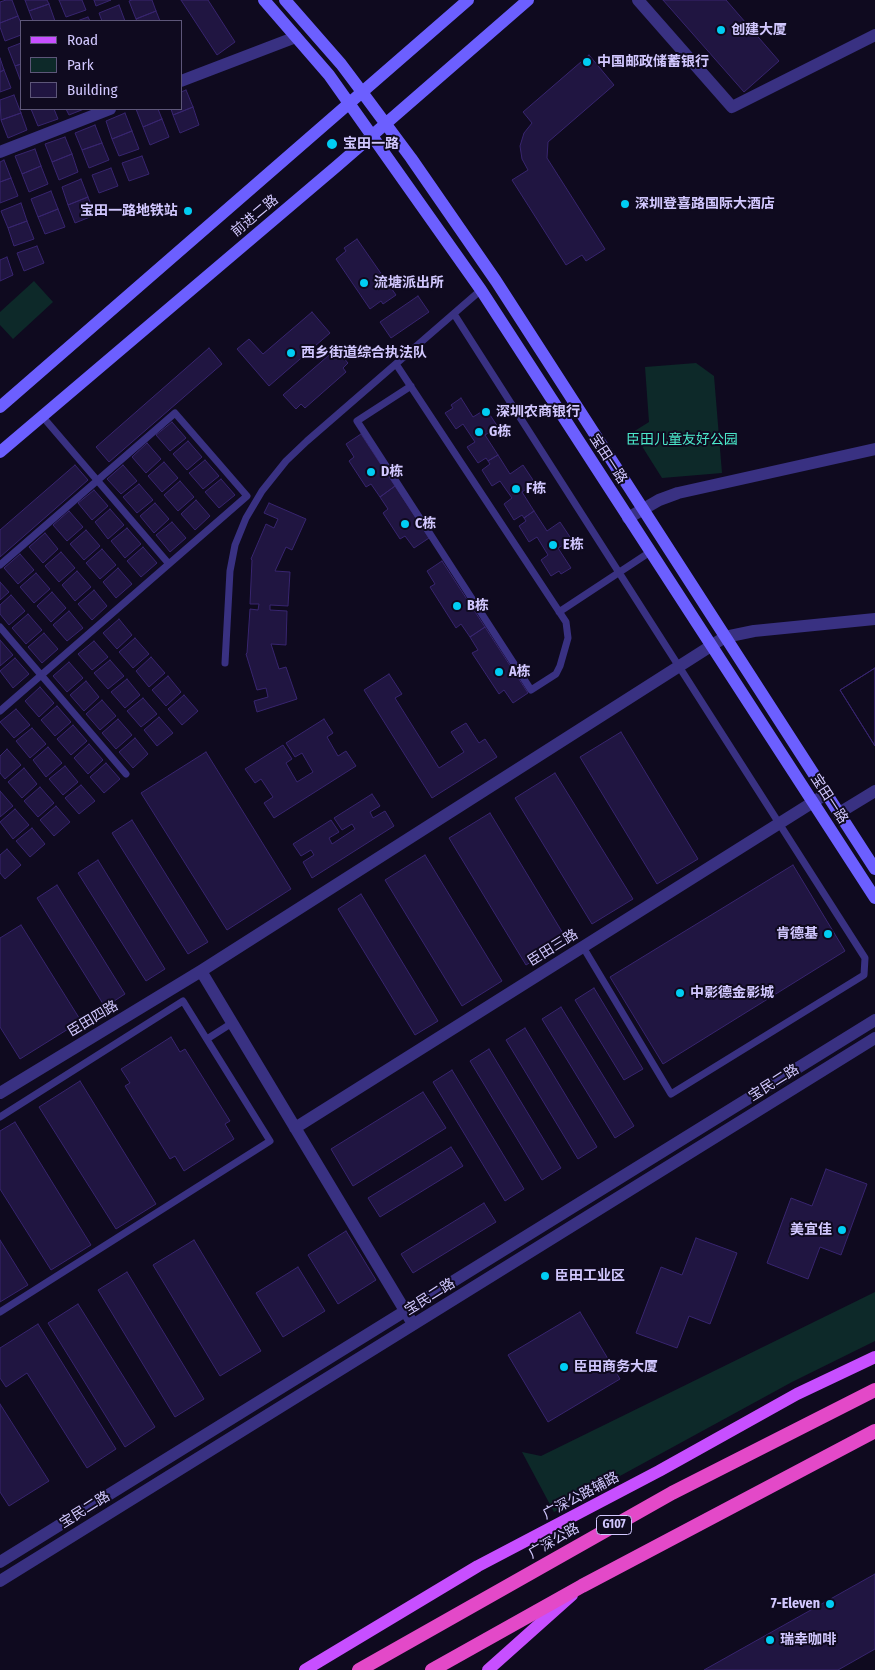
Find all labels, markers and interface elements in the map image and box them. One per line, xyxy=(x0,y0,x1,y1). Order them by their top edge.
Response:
legend xyxy=(20,20,182,110)
place label: 创建大厦 xyxy=(731,22,787,38)
marker: 创建大厦 xyxy=(715,24,727,36)
text: Road xyxy=(67,31,98,49)
place label: 中国邮政储蓄银行 xyxy=(597,54,709,70)
text: Park xyxy=(67,56,94,74)
marker: 中国邮政储蓄银行 xyxy=(581,56,593,68)
text: Building xyxy=(67,81,118,99)
place label: 宝田一路 xyxy=(343,136,399,152)
marker: 宝田一路 xyxy=(325,137,339,151)
street label: 前进二路 xyxy=(228,192,282,240)
place label: 深圳登喜路国际大酒店 xyxy=(635,196,775,212)
marker: 深圳登喜路国际大酒店 xyxy=(619,198,631,210)
place label: 宝田一路地铁站 xyxy=(80,203,178,219)
marker: 宝田一路地铁站 xyxy=(182,205,194,217)
place label: 流塘派出所 xyxy=(374,275,444,291)
marker: 流塘派出所 xyxy=(358,277,370,289)
place label: 西乡街道综合执法队 xyxy=(301,345,427,361)
marker: 西乡街道综合执法队 xyxy=(285,347,297,359)
place label: 深圳农商银行 xyxy=(496,404,580,420)
marker: 深圳农商银行 xyxy=(480,406,492,418)
place label: G栋 xyxy=(489,424,511,440)
marker: G栋 xyxy=(473,426,485,438)
street label: 宝田一路 xyxy=(586,431,630,487)
park label: 臣田儿童友好公园 xyxy=(626,432,738,448)
place label: D栋 xyxy=(381,464,403,480)
marker: D栋 xyxy=(365,466,377,478)
place label: F栋 xyxy=(526,481,546,497)
marker: F栋 xyxy=(510,483,522,495)
place label: C栋 xyxy=(415,516,436,532)
marker: C栋 xyxy=(399,518,411,530)
place label: E栋 xyxy=(563,537,584,553)
marker: E栋 xyxy=(547,539,559,551)
place label: B栋 xyxy=(467,598,489,614)
marker: B栋 xyxy=(451,600,463,612)
place label: A栋 xyxy=(509,664,531,680)
marker: A栋 xyxy=(493,666,505,678)
street label: 宝田一路 xyxy=(807,771,851,827)
street label: 臣田三路 xyxy=(525,926,581,970)
place label: 肯德基 xyxy=(776,926,818,942)
marker: 肯德基 xyxy=(822,928,834,940)
place label: 中影德金影城 xyxy=(690,985,774,1001)
marker: 中影德金影城 xyxy=(674,987,686,999)
street label: 臣田四路 xyxy=(65,997,121,1041)
street label: 宝民二路 xyxy=(746,1061,802,1105)
place label: 美宜佳 xyxy=(790,1222,832,1238)
marker: 美宜佳 xyxy=(836,1224,848,1236)
place label: 臣田工业区 xyxy=(555,1268,625,1284)
marker: 臣田工业区 xyxy=(539,1270,551,1282)
street label: 宝民二路 xyxy=(402,1275,458,1319)
place label: 臣田商务大厦 xyxy=(574,1359,658,1375)
marker: 臣田商务大厦 xyxy=(558,1361,570,1373)
street label: 广深公路辅路 xyxy=(540,1469,622,1523)
street label: 宝民二路 xyxy=(57,1488,113,1532)
road number: G107 xyxy=(596,1516,632,1534)
street label: 广深公路 xyxy=(526,1520,582,1562)
place label: 7-Eleven xyxy=(771,1596,820,1612)
marker: 7-Eleven xyxy=(824,1598,836,1610)
place label: 瑞幸咖啡 xyxy=(780,1632,836,1648)
marker: 瑞幸咖啡 xyxy=(764,1634,776,1646)

